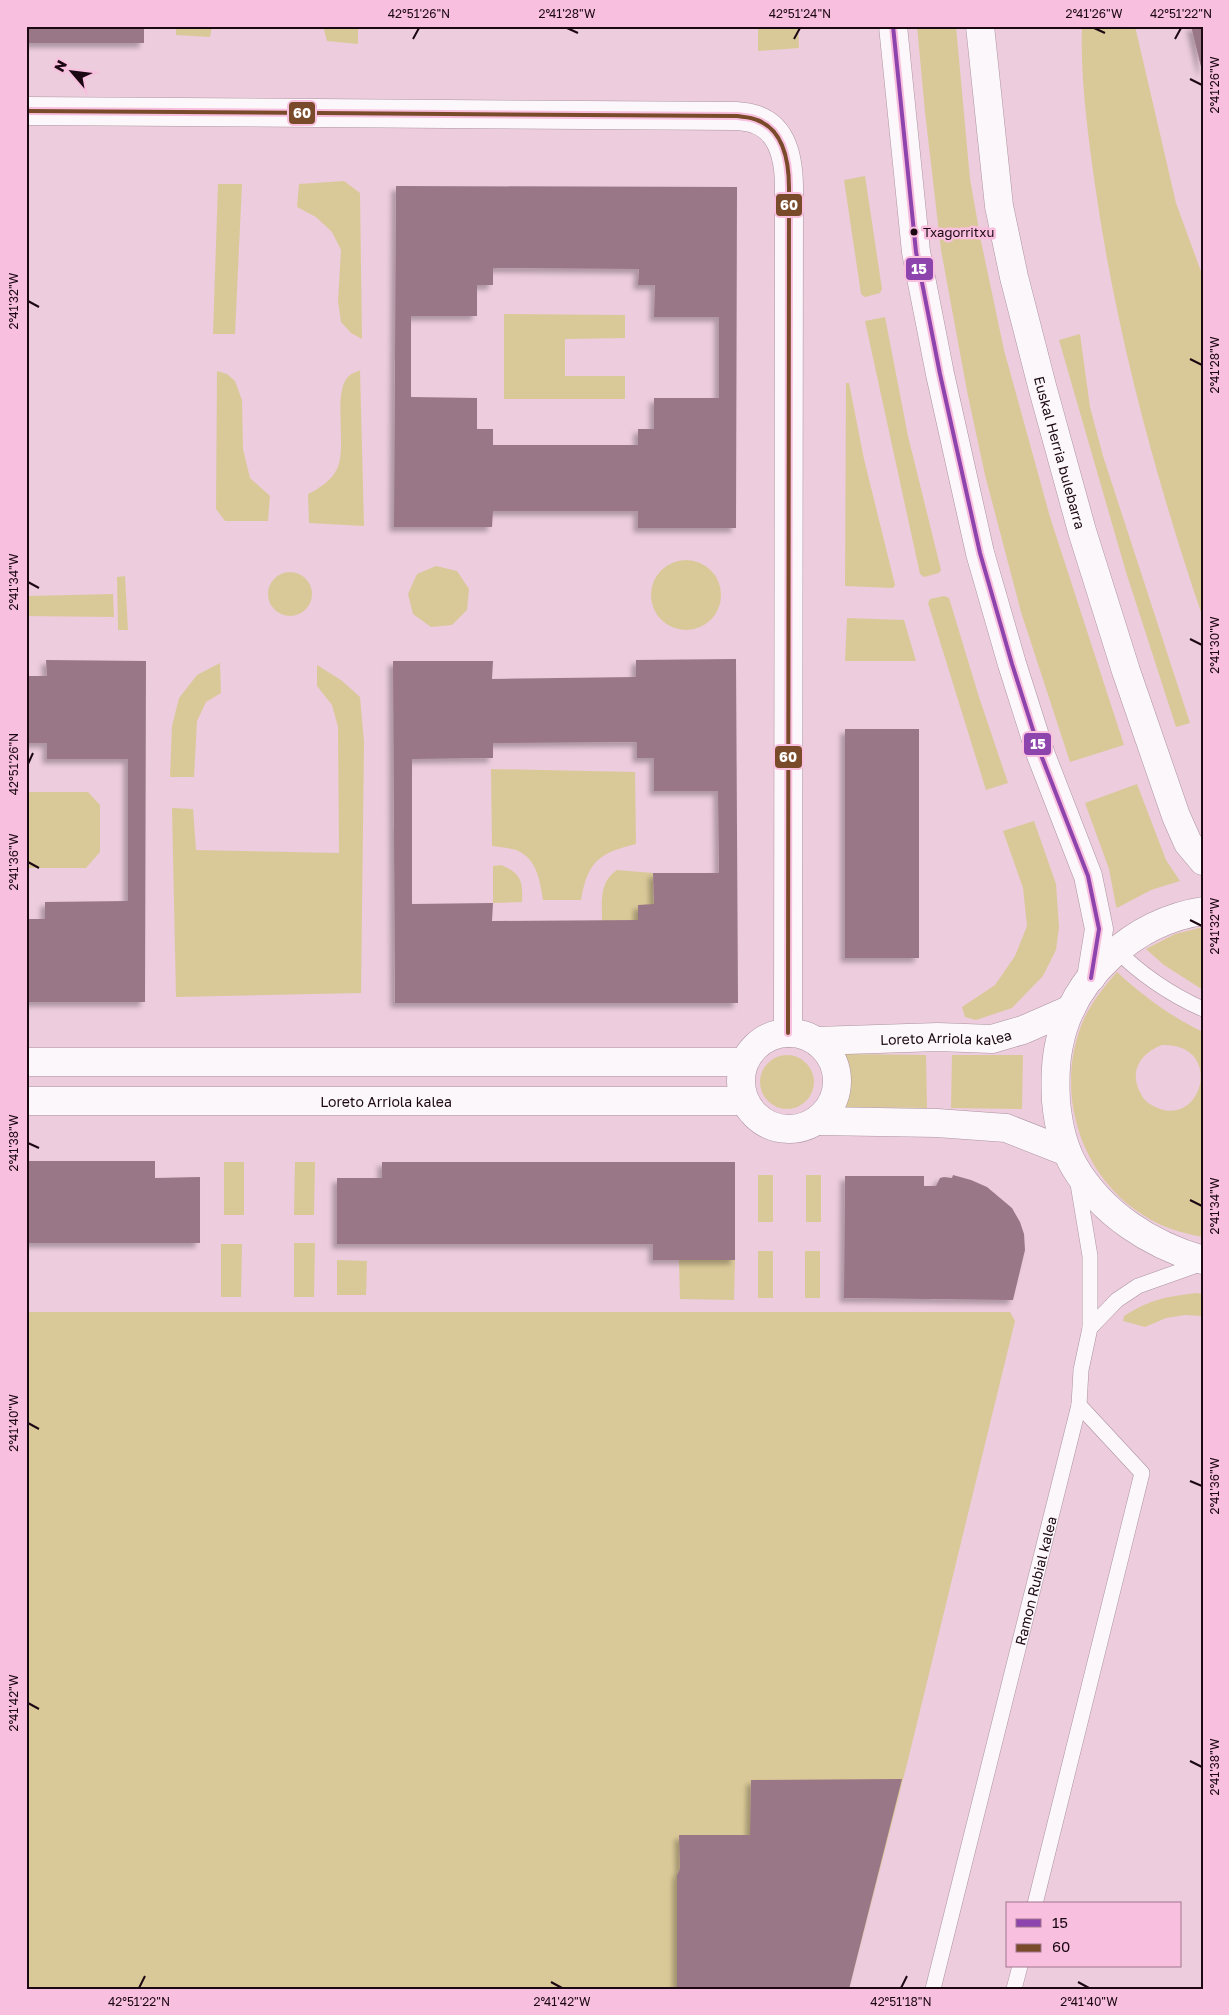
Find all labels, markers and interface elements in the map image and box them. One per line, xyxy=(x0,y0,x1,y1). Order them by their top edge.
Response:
text: 42°51'26"N xyxy=(388,6,450,21)
text: 2°41'28"W xyxy=(538,6,596,21)
text: 42°51'24"N xyxy=(769,6,831,21)
text: 2°41'26"W xyxy=(1065,6,1123,21)
text: 42°51'22"N xyxy=(1150,6,1212,21)
north arrow xyxy=(48,48,98,98)
text: 2°41'26"W xyxy=(1207,56,1222,114)
text: N xyxy=(50,57,70,74)
line badge: 60 xyxy=(288,101,316,125)
text: 60 xyxy=(293,104,311,121)
line badge: 60 xyxy=(775,193,803,217)
text: 60 xyxy=(780,196,798,213)
place label: Txagorritxu xyxy=(923,224,994,240)
marker: Txagorritxu xyxy=(909,227,919,237)
line badge: 15 xyxy=(905,257,934,281)
text: 15 xyxy=(911,260,927,277)
text: 2°41'32"W xyxy=(6,272,21,329)
text: 2°41'28"W xyxy=(1207,336,1222,394)
street label: Euskal Herria bulebarra xyxy=(1031,374,1090,531)
text: 2°41'34"W xyxy=(6,553,21,611)
text: 2°41'30"W xyxy=(1207,616,1222,674)
line badge: 15 xyxy=(1023,732,1052,756)
text: 42°51'26"N xyxy=(6,733,21,795)
text: 15 xyxy=(1030,735,1046,752)
line badge: 60 xyxy=(774,745,803,769)
text: 60 xyxy=(779,748,797,765)
text: 2°41'36"W xyxy=(6,833,21,891)
text: 2°41'32"W xyxy=(1207,897,1222,954)
street label: Loreto Arriola kalea xyxy=(880,1025,1013,1047)
street label: Loreto Arriola kalea xyxy=(320,1093,452,1110)
text: 2°41'38"W xyxy=(6,1114,21,1172)
text: 2°41'34"W xyxy=(1207,1177,1222,1235)
text: 2°41'40"W xyxy=(6,1394,21,1452)
text: 2°41'36"W xyxy=(1207,1457,1222,1515)
street label: Ramon Rubial kalea xyxy=(1011,1514,1059,1647)
text: 2°41'42"W xyxy=(6,1674,21,1732)
text: 2°41'38"W xyxy=(1207,1738,1222,1796)
legend xyxy=(1006,1902,1182,1968)
text: 15 xyxy=(1052,1913,1068,1931)
text: 60 xyxy=(1052,1937,1070,1955)
text: 42°51'22"N xyxy=(108,1994,170,2009)
text: 2°41'42"W xyxy=(533,1994,591,2009)
text: 42°51'18"N xyxy=(870,1994,932,2009)
text: 2°41'40"W xyxy=(1060,1994,1118,2009)

